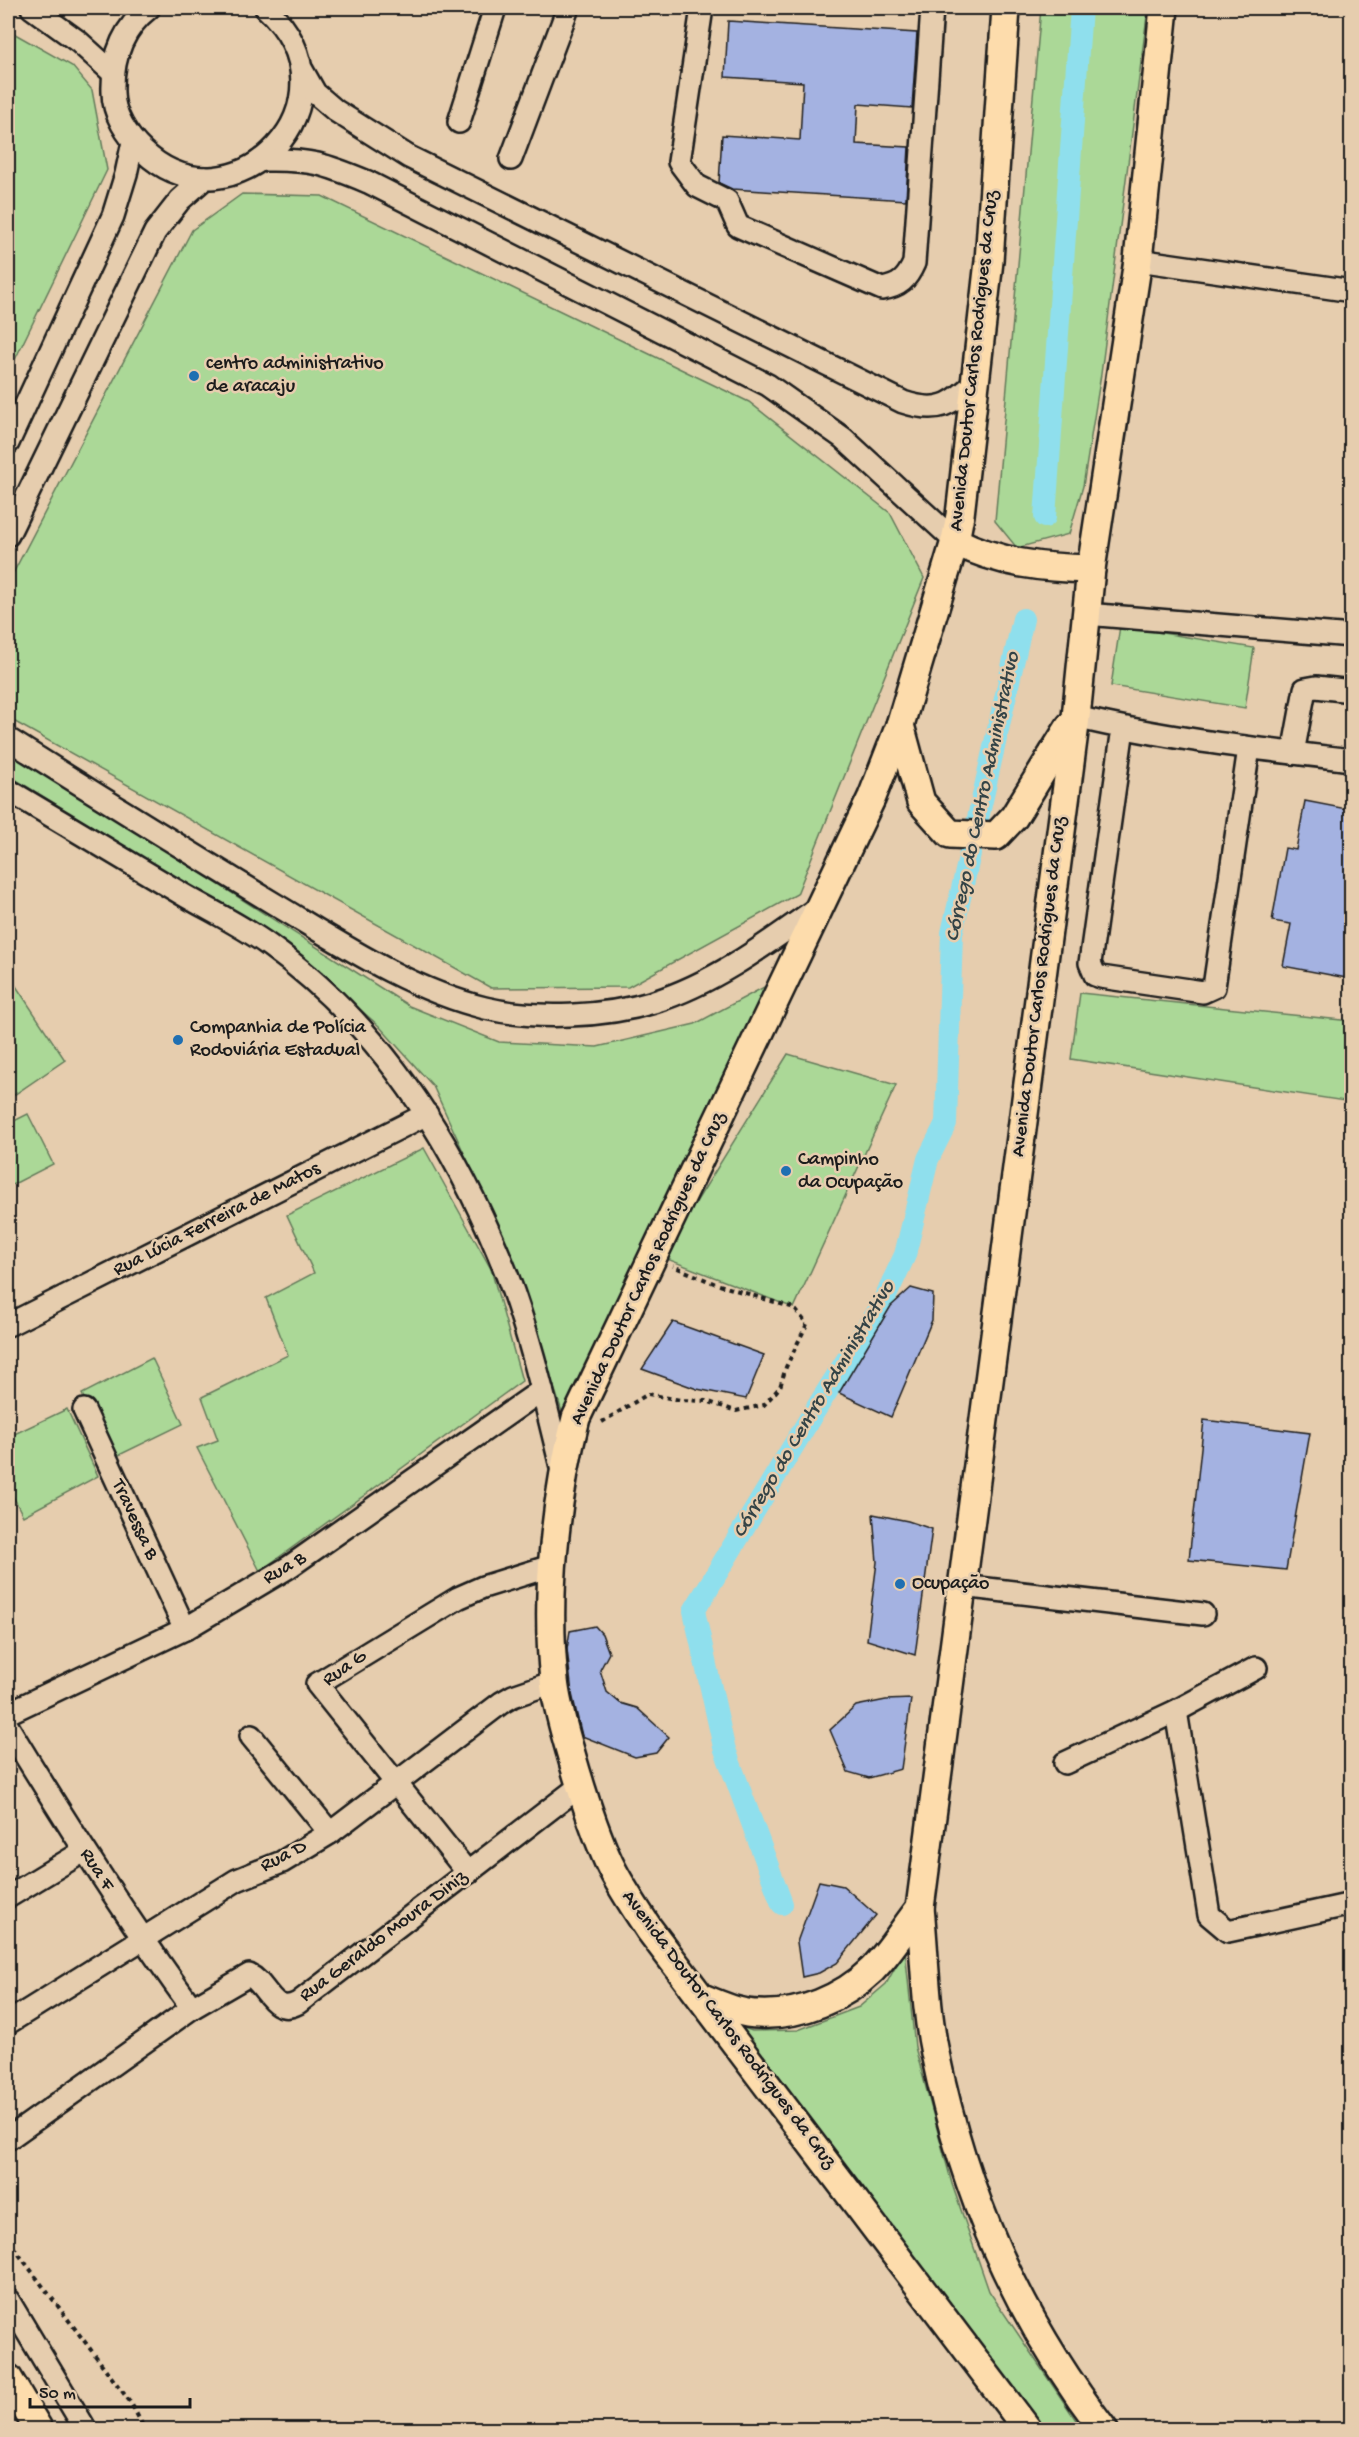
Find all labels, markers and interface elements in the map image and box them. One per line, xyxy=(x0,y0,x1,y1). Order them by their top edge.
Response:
street label: Avenida Doutor Carlos Rodrigues da Cruz xyxy=(946,188,1004,532)
place label: centro administrativo de aracaju xyxy=(206,353,384,399)
marker: centro administrativo de aracaju xyxy=(187,369,201,383)
water label: Córrego do Centro Administrativo xyxy=(941,649,1027,944)
street label: Avenida Doutor Carlos Rodrigues da Cruz xyxy=(1008,815,1072,1158)
place label: Companhia de Polícia Rodoviária Estadual xyxy=(190,1017,367,1063)
marker: Companhia de Polícia Rodoviária Estadual xyxy=(171,1033,185,1047)
street label: Avenida Doutor Carlos Rodrigues da Cruz xyxy=(566,1108,732,1429)
place label: Campinho da Ocupação xyxy=(798,1149,903,1195)
street label: Rua Lúcia Ferreira de Matos xyxy=(110,1157,325,1282)
marker: Campinho da Ocupação xyxy=(779,1164,793,1178)
water label: Córrego do Centro Administrativo xyxy=(728,1276,902,1543)
street label: Travessa B xyxy=(105,1475,163,1564)
street label: Rua B xyxy=(259,1547,311,1591)
place label: Ocupação xyxy=(912,1573,989,1596)
marker: Ocupação xyxy=(893,1577,907,1591)
street label: Rua G xyxy=(319,1645,373,1692)
street label: Rua D xyxy=(257,1835,312,1878)
street label: Rua F xyxy=(74,1844,119,1897)
street label: Rua Geraldo Moura Diniz xyxy=(295,1866,474,2008)
street label: Avenida Doutor Carlos Rodrigues da Cruz xyxy=(616,1886,841,2175)
scale bar xyxy=(30,2371,190,2409)
text: 50 m xyxy=(39,2384,76,2405)

